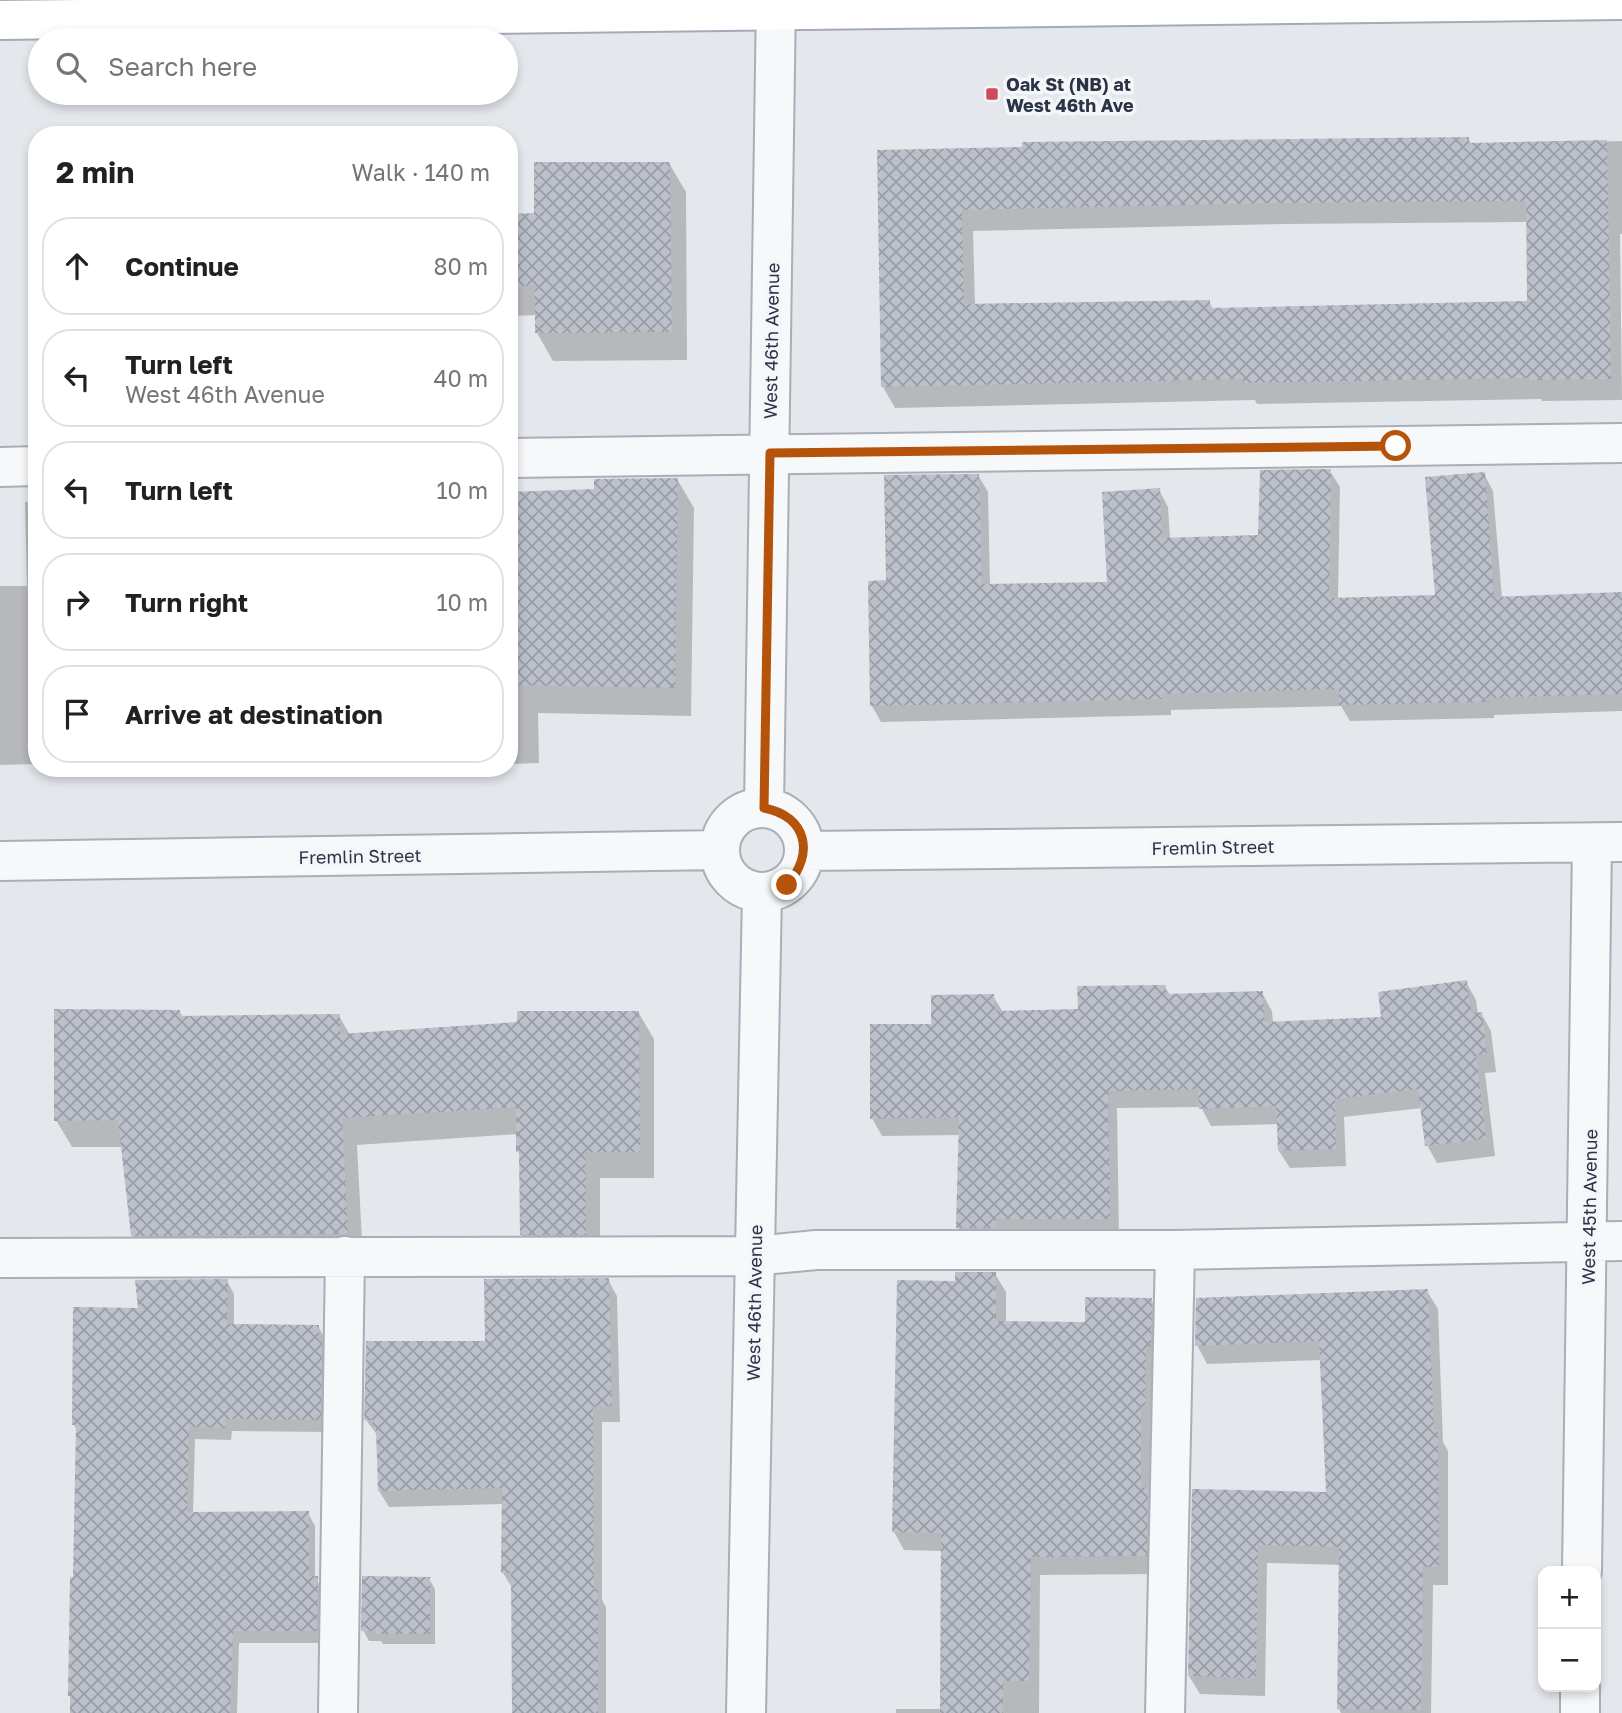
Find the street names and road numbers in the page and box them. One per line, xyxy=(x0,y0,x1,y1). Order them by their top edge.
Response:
street label: West 46th Avenue xyxy=(759,263,783,419)
street label: Fremlin Street xyxy=(1151,835,1275,859)
street label: Fremlin Street xyxy=(298,844,422,868)
street label: West 45th Avenue xyxy=(1577,1129,1601,1285)
street label: West 46th Avenue xyxy=(742,1225,766,1381)

